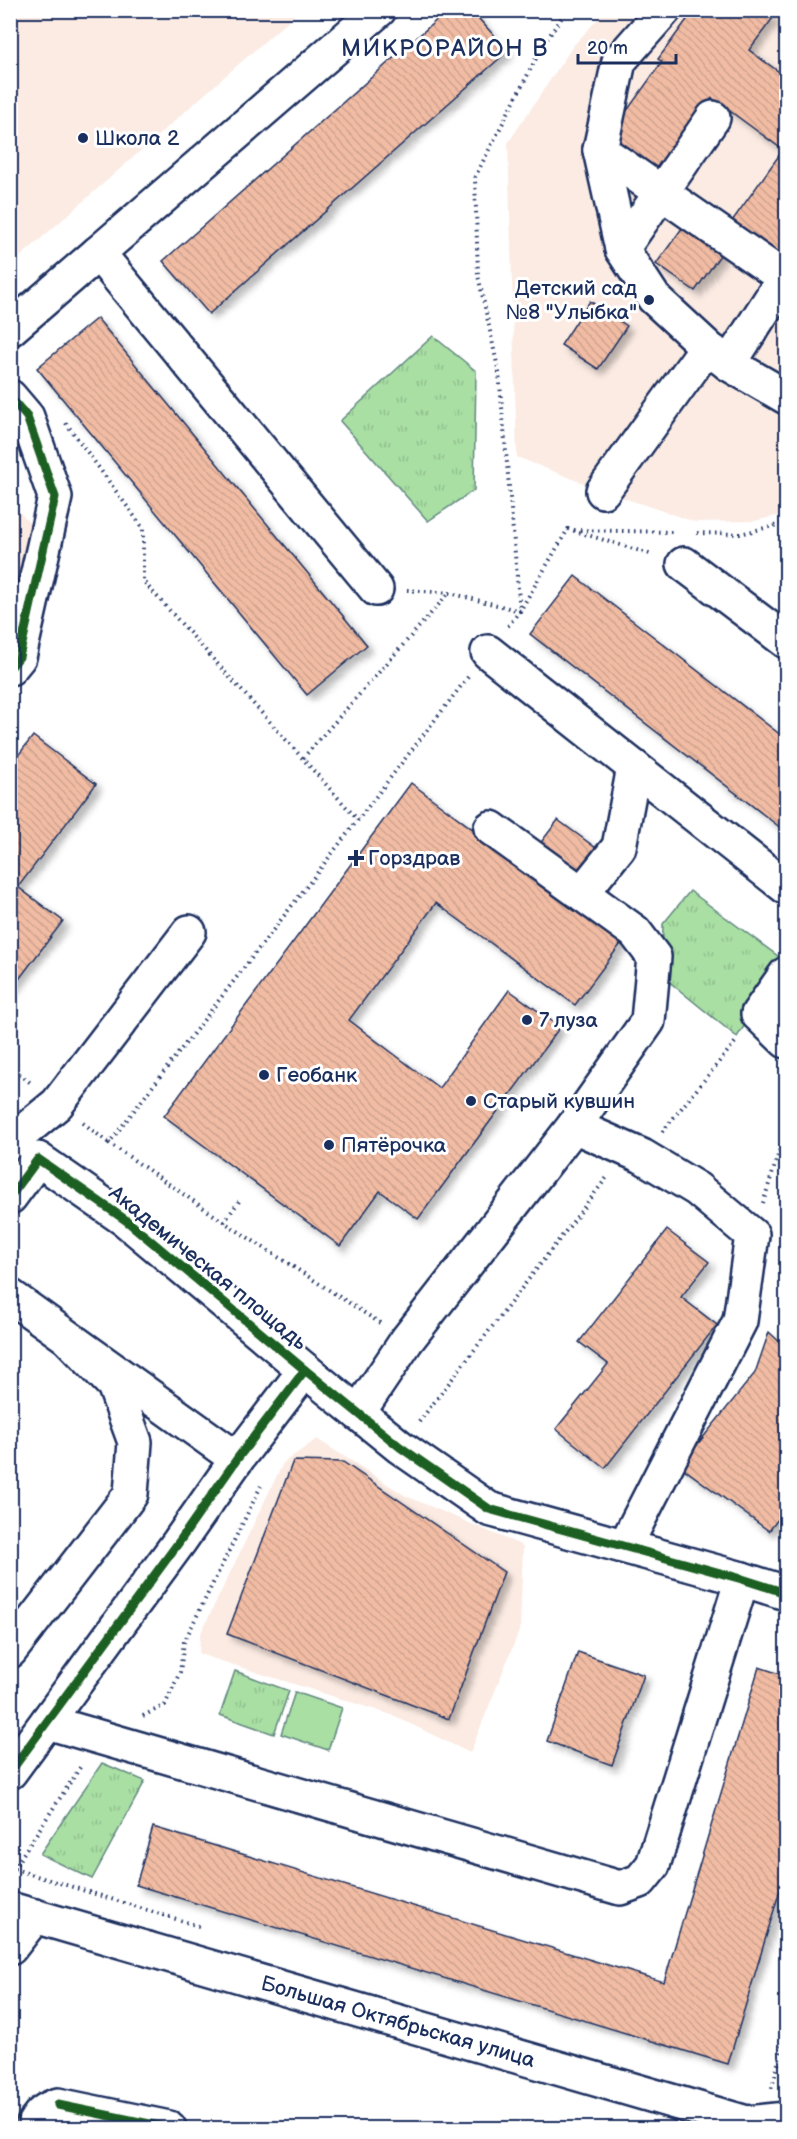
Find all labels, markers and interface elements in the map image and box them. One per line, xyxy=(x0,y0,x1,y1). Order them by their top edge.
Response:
scale bar xyxy=(578,27,676,65)
district label: МИКРОРАЙОН В xyxy=(341,34,549,63)
text: 20 m xyxy=(587,38,628,59)
place label: Школа 2 xyxy=(95,126,180,151)
marker: Школа 2 xyxy=(76,131,90,145)
place label: Детский сад №8 "Улыбка" xyxy=(505,276,637,325)
marker: Детский сад №8 "Улыбка" xyxy=(642,293,656,307)
place label: Горздрав xyxy=(368,846,460,871)
marker: Горздрав xyxy=(349,851,363,865)
place label: 7 луза xyxy=(539,1008,598,1033)
marker: 7 луза xyxy=(520,1013,534,1027)
place label: Геобанк xyxy=(276,1063,357,1088)
marker: Геобанк xyxy=(257,1068,271,1082)
place label: Старый кувшин xyxy=(483,1089,635,1114)
marker: Старый кувшин xyxy=(464,1094,478,1108)
place label: Пятёрочка xyxy=(341,1133,447,1158)
marker: Пятёрочка xyxy=(322,1138,336,1152)
street label: Академическая площадь xyxy=(103,1180,312,1356)
street label: Большая Октябрьская улица xyxy=(258,1971,538,2073)

